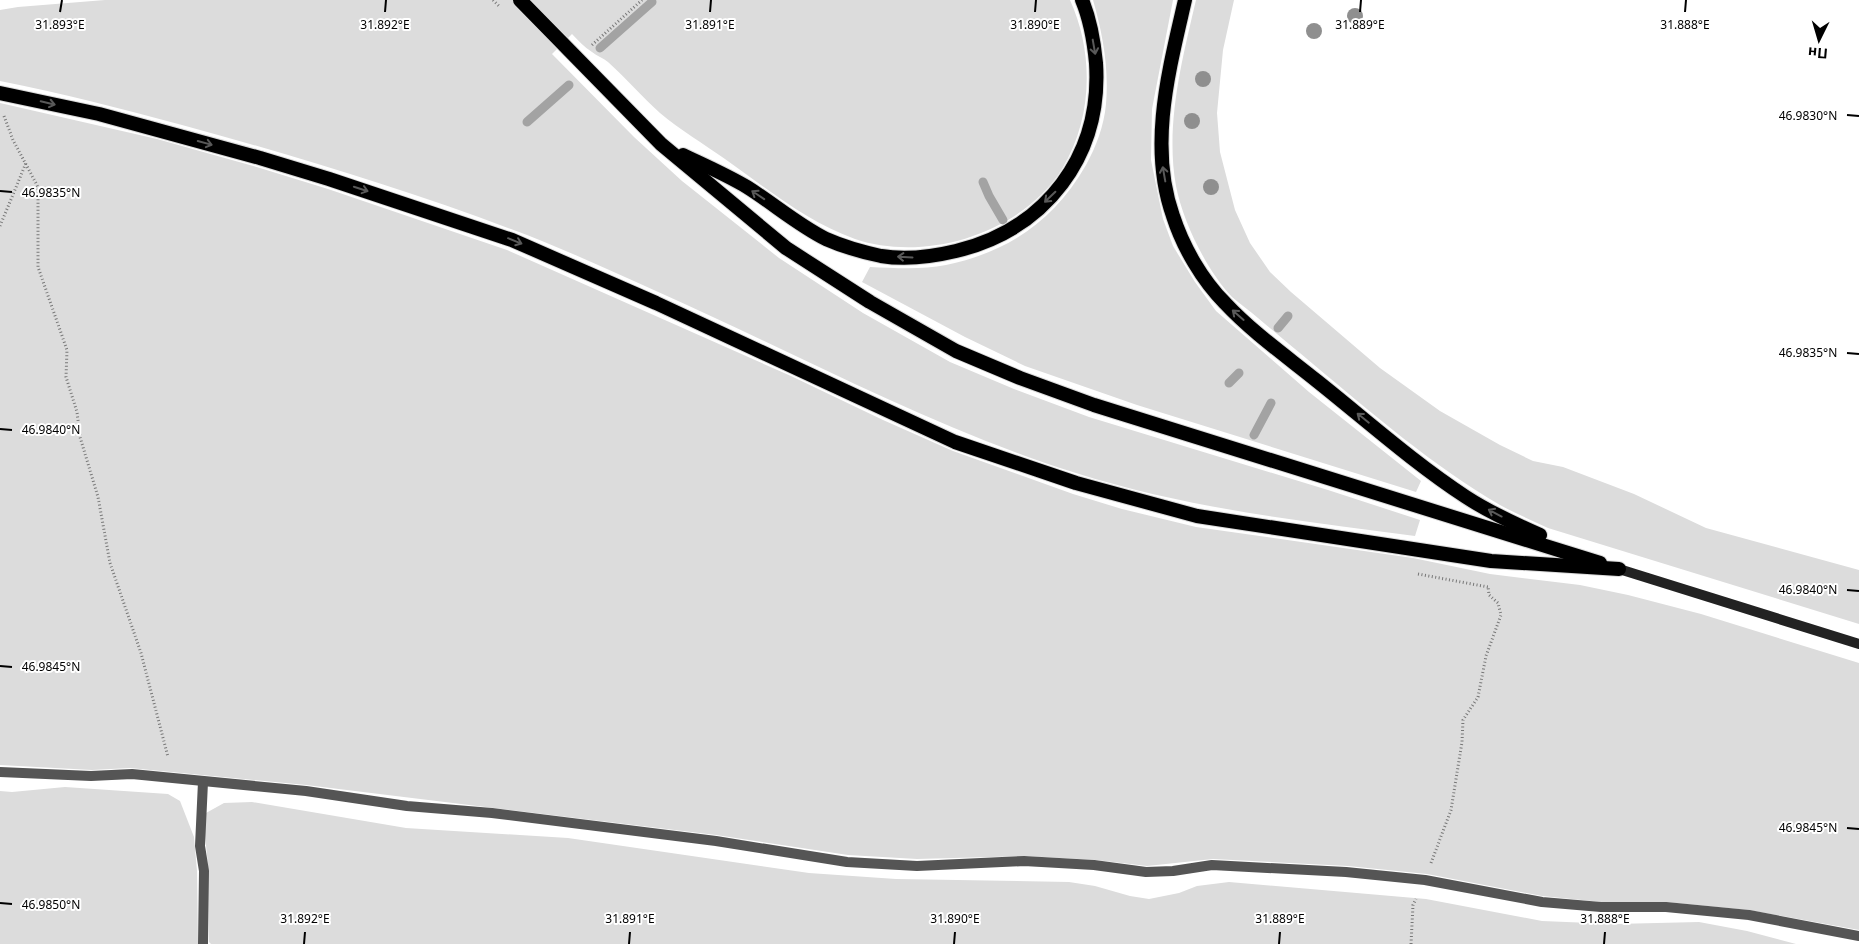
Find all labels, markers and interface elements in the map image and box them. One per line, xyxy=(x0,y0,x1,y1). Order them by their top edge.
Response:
north arrow xyxy=(1794,15,1844,65)
text: 31.893°E xyxy=(35,16,85,33)
text: 31.892°E xyxy=(360,16,410,33)
text: 31.891°E xyxy=(685,16,735,33)
text: 31.890°E xyxy=(1010,16,1060,33)
text: 31.889°E xyxy=(1335,16,1385,33)
text: 31.888°E xyxy=(1660,16,1710,33)
one-way arrow xyxy=(1089,39,1099,55)
text: Пн xyxy=(1807,43,1829,64)
one-way arrow xyxy=(39,99,55,108)
text: 46.9830°N xyxy=(1779,107,1837,124)
one-way arrow xyxy=(197,139,213,148)
one-way arrow xyxy=(1159,166,1169,182)
text: 46.9835°N xyxy=(22,184,80,201)
one-way arrow xyxy=(353,185,368,194)
one-way arrow xyxy=(751,190,765,200)
one-way arrow xyxy=(1044,191,1057,203)
one-way arrow xyxy=(507,237,522,247)
one-way arrow xyxy=(897,253,913,262)
one-way arrow xyxy=(1231,309,1244,321)
text: 46.9835°N xyxy=(1779,344,1837,361)
one-way arrow xyxy=(1357,413,1370,424)
text: 46.9840°N xyxy=(22,421,80,438)
one-way arrow xyxy=(1488,508,1503,517)
text: 46.9840°N xyxy=(1779,581,1837,598)
text: 46.9845°N xyxy=(22,658,80,675)
text: 46.9845°N xyxy=(1779,819,1837,836)
text: 46.9850°N xyxy=(22,896,80,913)
text: 31.892°E xyxy=(280,910,330,927)
text: 31.891°E xyxy=(605,910,655,927)
text: 31.890°E xyxy=(930,910,980,927)
text: 31.889°E xyxy=(1255,910,1305,927)
text: 31.888°E xyxy=(1580,910,1630,927)

